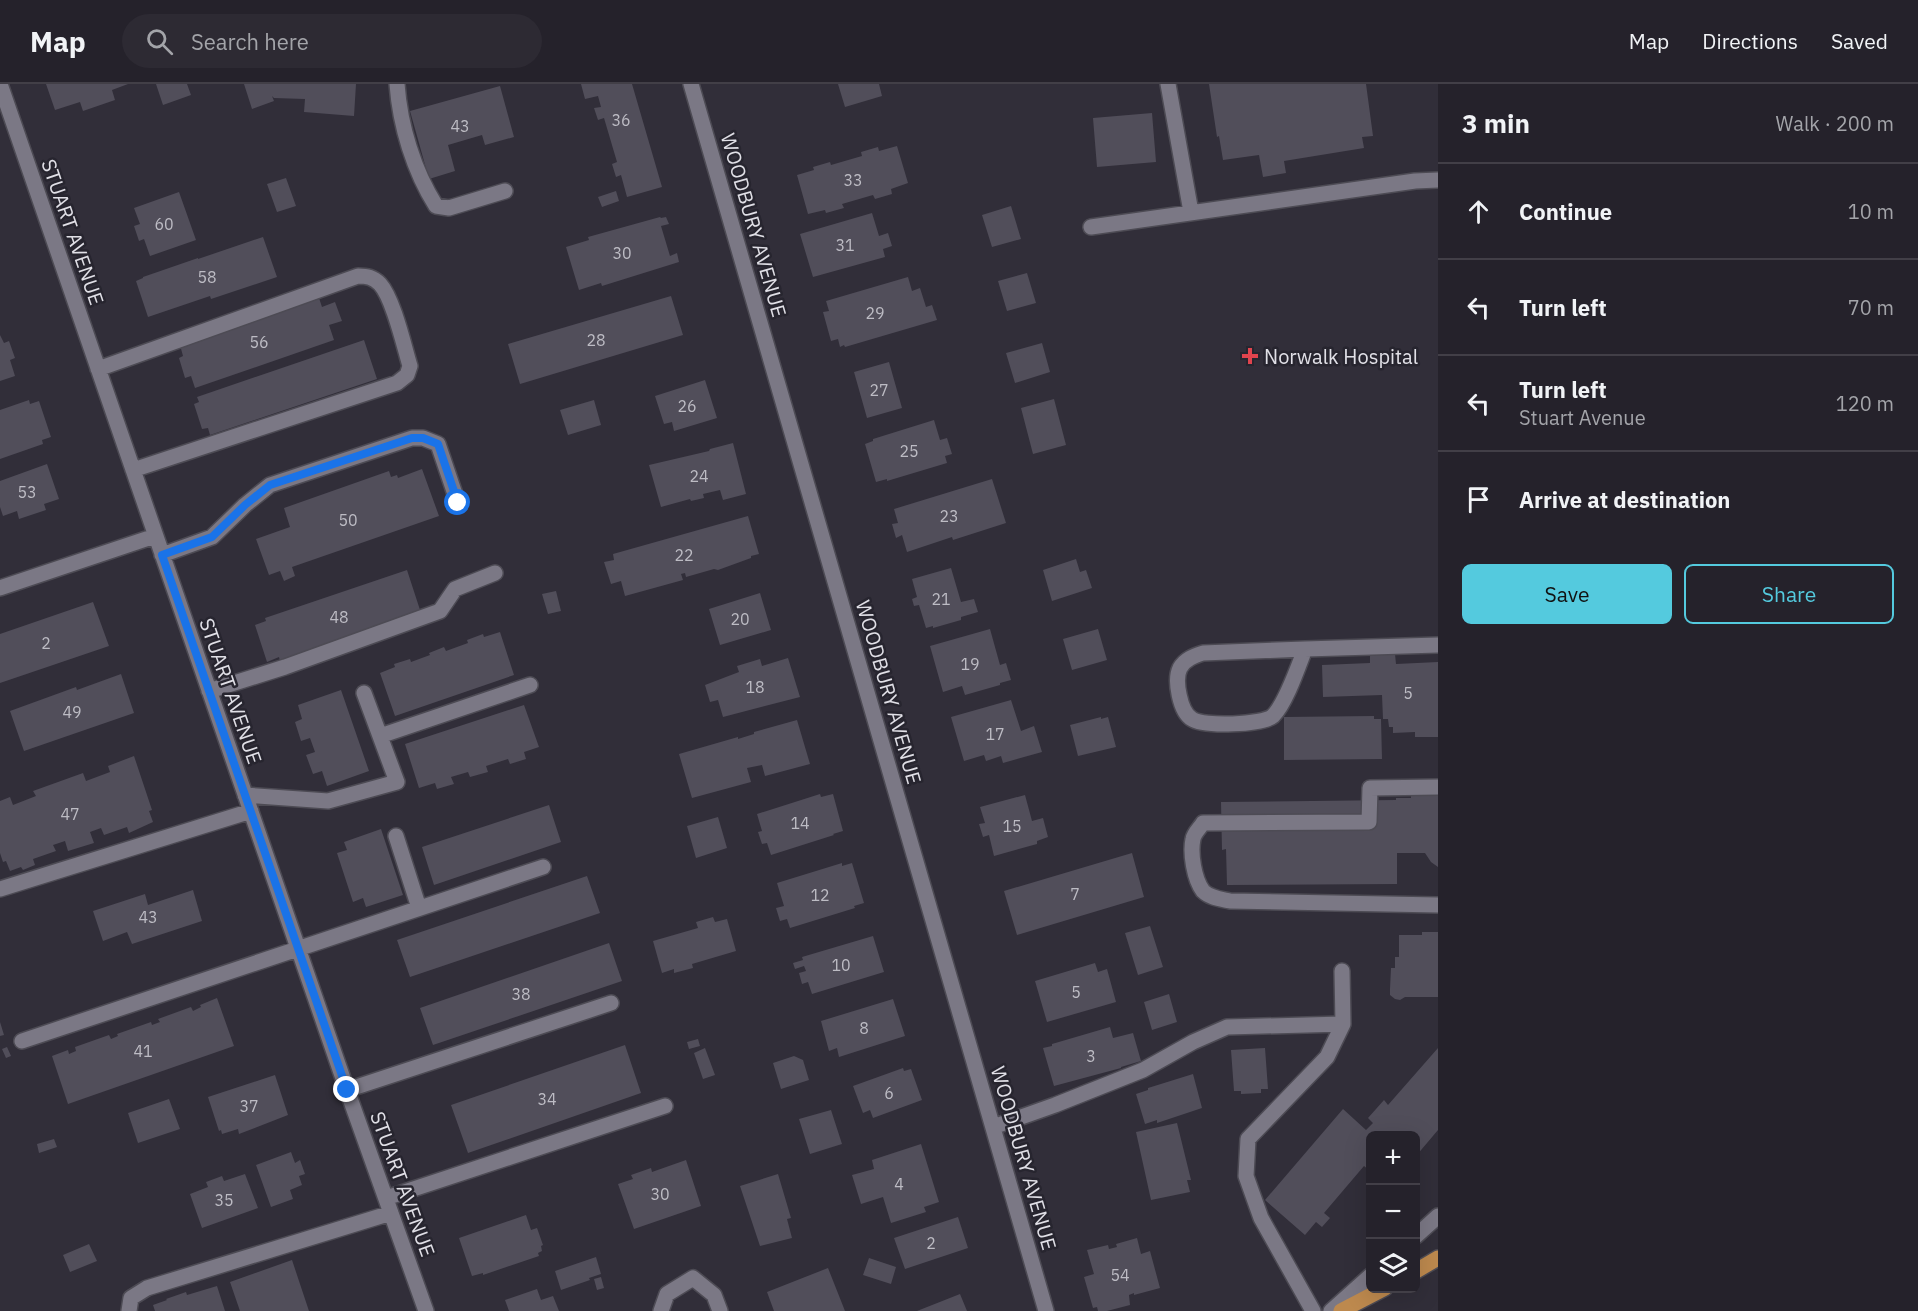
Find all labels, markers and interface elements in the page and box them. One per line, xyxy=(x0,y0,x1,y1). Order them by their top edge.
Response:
search box xyxy=(122,14,542,68)
text: Map xyxy=(30,23,86,60)
icon: search xyxy=(143,25,176,58)
text: Search here xyxy=(191,27,309,56)
text: Map xyxy=(1629,27,1669,55)
text: Directions xyxy=(1702,27,1798,55)
text: Saved xyxy=(1831,27,1888,55)
text: 3 min xyxy=(1462,106,1530,140)
house number: 36 xyxy=(611,110,631,130)
text: Walk · 200 m xyxy=(1776,110,1894,137)
house number: 43 xyxy=(450,116,470,136)
street label: WOODBURY AVENUE xyxy=(715,130,793,320)
street label: STUART AVENUE xyxy=(35,155,111,309)
house number: 33 xyxy=(843,170,863,190)
icon: ahead xyxy=(1462,195,1495,228)
text: Continue xyxy=(1519,197,1612,226)
text: 10 m xyxy=(1848,198,1894,225)
house number: 60 xyxy=(154,214,174,234)
house number: 31 xyxy=(835,235,855,255)
house number: 30 xyxy=(612,243,632,263)
house number: 58 xyxy=(197,267,217,287)
icon: left xyxy=(1462,291,1495,324)
text: Turn left xyxy=(1519,293,1607,322)
text: 70 m xyxy=(1848,294,1894,321)
house number: 29 xyxy=(865,303,885,323)
house number: 28 xyxy=(586,330,606,350)
house number: 56 xyxy=(249,332,269,352)
place label: Norwalk Hospital xyxy=(1264,343,1418,370)
marker: Norwalk Hospital xyxy=(1241,347,1259,365)
text: Turn left xyxy=(1519,375,1607,404)
house number: 27 xyxy=(869,380,889,400)
icon: left xyxy=(1462,387,1495,420)
text: 120 m xyxy=(1836,390,1894,417)
house number: 26 xyxy=(677,396,697,416)
text: Stuart Avenue xyxy=(1519,404,1646,431)
house number: 25 xyxy=(899,441,919,461)
house number: 24 xyxy=(689,466,709,486)
house number: 53 xyxy=(17,482,37,502)
icon: arrive xyxy=(1462,483,1495,516)
text: Arrive at destination xyxy=(1519,485,1730,514)
route start xyxy=(444,489,470,515)
house number: 23 xyxy=(939,506,959,526)
house number: 50 xyxy=(338,510,358,530)
house number: 22 xyxy=(674,545,694,565)
button: Save xyxy=(1462,564,1672,624)
button: Share xyxy=(1684,564,1894,624)
house number: 21 xyxy=(931,589,951,609)
street label: WOODBURY AVENUE xyxy=(850,597,928,787)
house number: 48 xyxy=(329,607,349,627)
house number: 20 xyxy=(730,609,750,629)
street label: STUART AVENUE xyxy=(193,614,269,768)
house number: 2 xyxy=(41,633,51,653)
house number: 19 xyxy=(960,654,980,674)
house number: 18 xyxy=(745,677,765,697)
house number: 5 xyxy=(1403,683,1413,703)
house number: 49 xyxy=(62,702,82,722)
house number: 17 xyxy=(985,724,1005,744)
house number: 47 xyxy=(60,804,80,824)
house number: 14 xyxy=(790,813,810,833)
house number: 15 xyxy=(1002,816,1022,836)
house number: 7 xyxy=(1070,884,1080,904)
house number: 12 xyxy=(810,885,830,905)
house number: 43 xyxy=(138,907,158,927)
house number: 10 xyxy=(831,955,851,975)
house number: 5 xyxy=(1071,982,1081,1002)
house number: 38 xyxy=(511,984,531,1004)
house number: 8 xyxy=(859,1018,869,1038)
house number: 41 xyxy=(133,1041,153,1061)
house number: 3 xyxy=(1086,1046,1096,1066)
street label: WOODBURY AVENUE xyxy=(985,1063,1063,1253)
route end xyxy=(333,1076,359,1102)
house number: 6 xyxy=(884,1083,894,1103)
house number: 34 xyxy=(537,1089,557,1109)
house number: 37 xyxy=(239,1096,259,1116)
street label: STUART AVENUE xyxy=(364,1108,442,1260)
map controls xyxy=(1366,1131,1420,1293)
button: + xyxy=(1366,1131,1420,1185)
house number: 4 xyxy=(894,1174,904,1194)
house number: 30 xyxy=(650,1184,670,1204)
button: − xyxy=(1366,1185,1420,1239)
house number: 35 xyxy=(214,1190,234,1210)
house number: 2 xyxy=(926,1233,936,1253)
button: layers xyxy=(1366,1239,1420,1293)
house number: 54 xyxy=(1110,1265,1130,1285)

